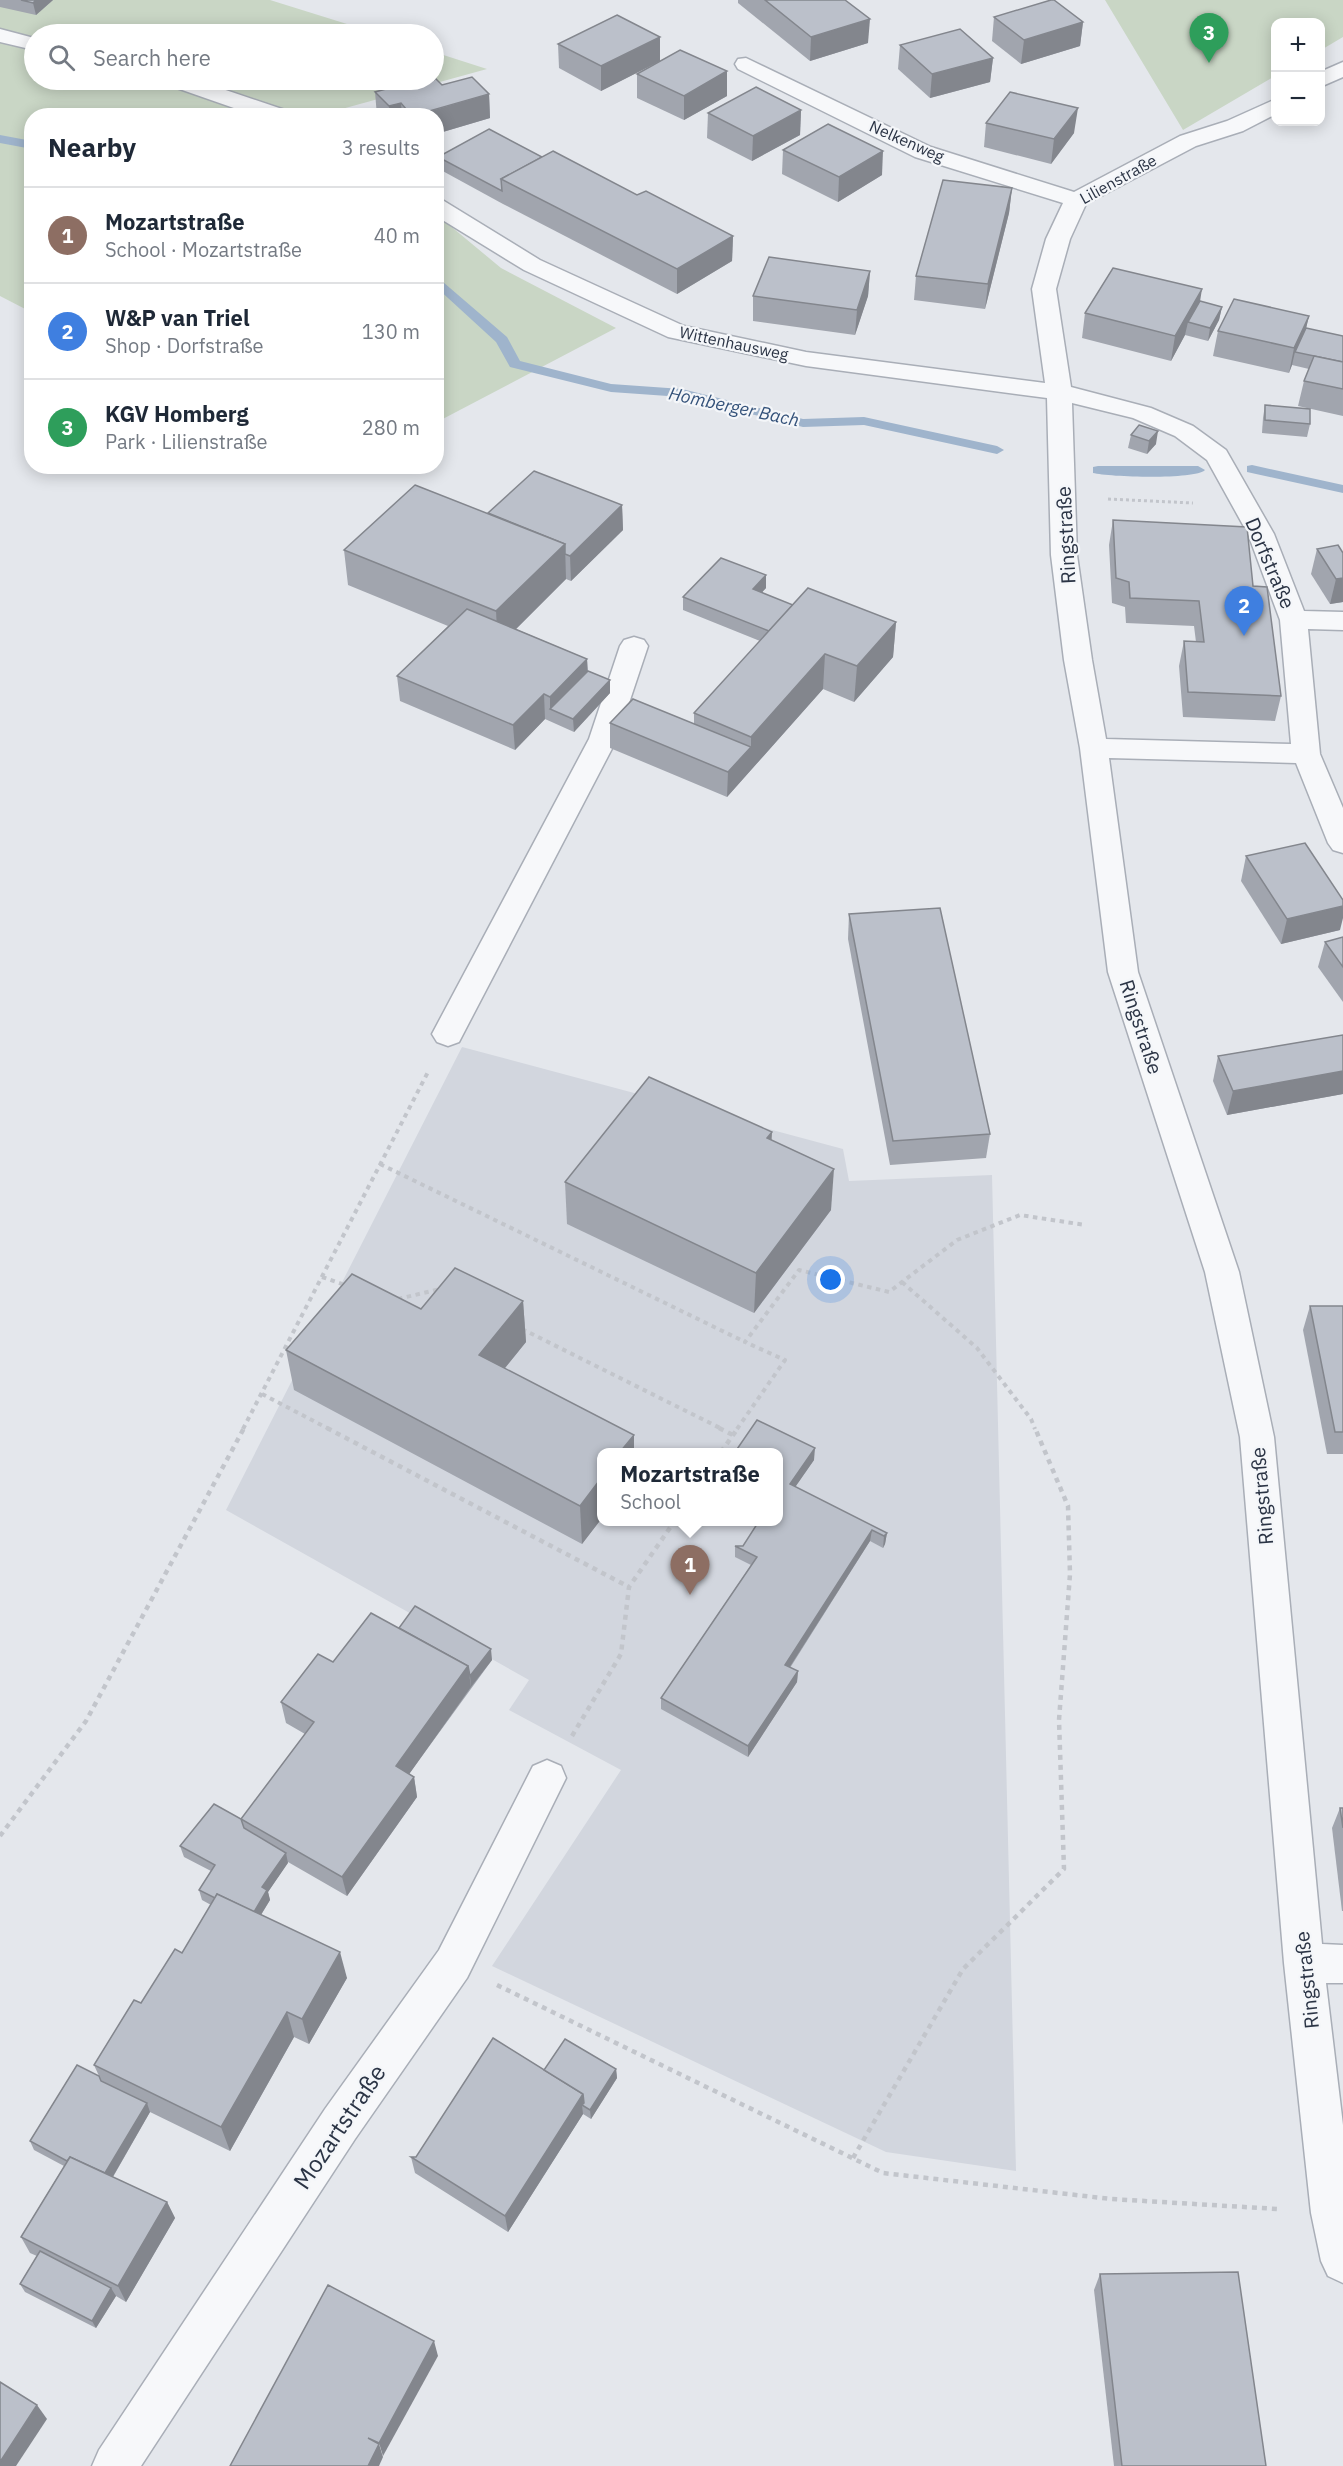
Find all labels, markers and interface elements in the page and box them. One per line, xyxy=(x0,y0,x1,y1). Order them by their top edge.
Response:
pin: 3 xyxy=(1190,14,1228,63)
map controls xyxy=(1271,18,1325,126)
button: + xyxy=(1271,18,1325,72)
search box xyxy=(24,24,444,90)
icon: search xyxy=(45,41,78,74)
text: Search here xyxy=(93,43,211,72)
button: − xyxy=(1271,72,1325,126)
street label: Nelkenweg xyxy=(866,116,948,167)
text: Nearby xyxy=(48,130,136,164)
text: 3 results xyxy=(342,134,420,161)
street label: Lilienstraße xyxy=(1076,150,1160,208)
text: Mozartstraße xyxy=(105,207,245,236)
text: 1 xyxy=(62,222,74,249)
text: 40 m xyxy=(374,222,420,249)
text: School · Mozartstraße xyxy=(105,236,302,263)
text: W&P van Triel xyxy=(105,303,250,332)
text: 2 xyxy=(62,318,74,345)
text: 130 m xyxy=(362,318,420,345)
street label: Wittenhausweg xyxy=(678,322,791,364)
text: Shop · Dorfstraße xyxy=(105,332,264,359)
water label: Homberger Bach xyxy=(667,381,801,432)
text: KGV Homberg xyxy=(105,399,249,428)
text: 3 xyxy=(62,414,74,441)
text: 280 m xyxy=(362,414,420,441)
text: Park · Lilienstraße xyxy=(105,428,268,455)
street label: Ringstraße xyxy=(1049,485,1082,585)
street label: Dorfstraße xyxy=(1239,513,1302,613)
pin: 2 xyxy=(1224,586,1264,636)
street label: Ringstraße xyxy=(1113,976,1169,1078)
your location xyxy=(816,1265,845,1294)
street label: Ringstraße xyxy=(1244,1446,1279,1546)
popup xyxy=(597,1448,783,1526)
text: Mozartstraße xyxy=(620,1459,760,1488)
text: School xyxy=(620,1488,681,1515)
pin: 1 xyxy=(670,1546,710,1595)
street label: Ringstraße xyxy=(1288,1930,1325,2030)
street label: Mozartstraße xyxy=(286,2058,393,2195)

